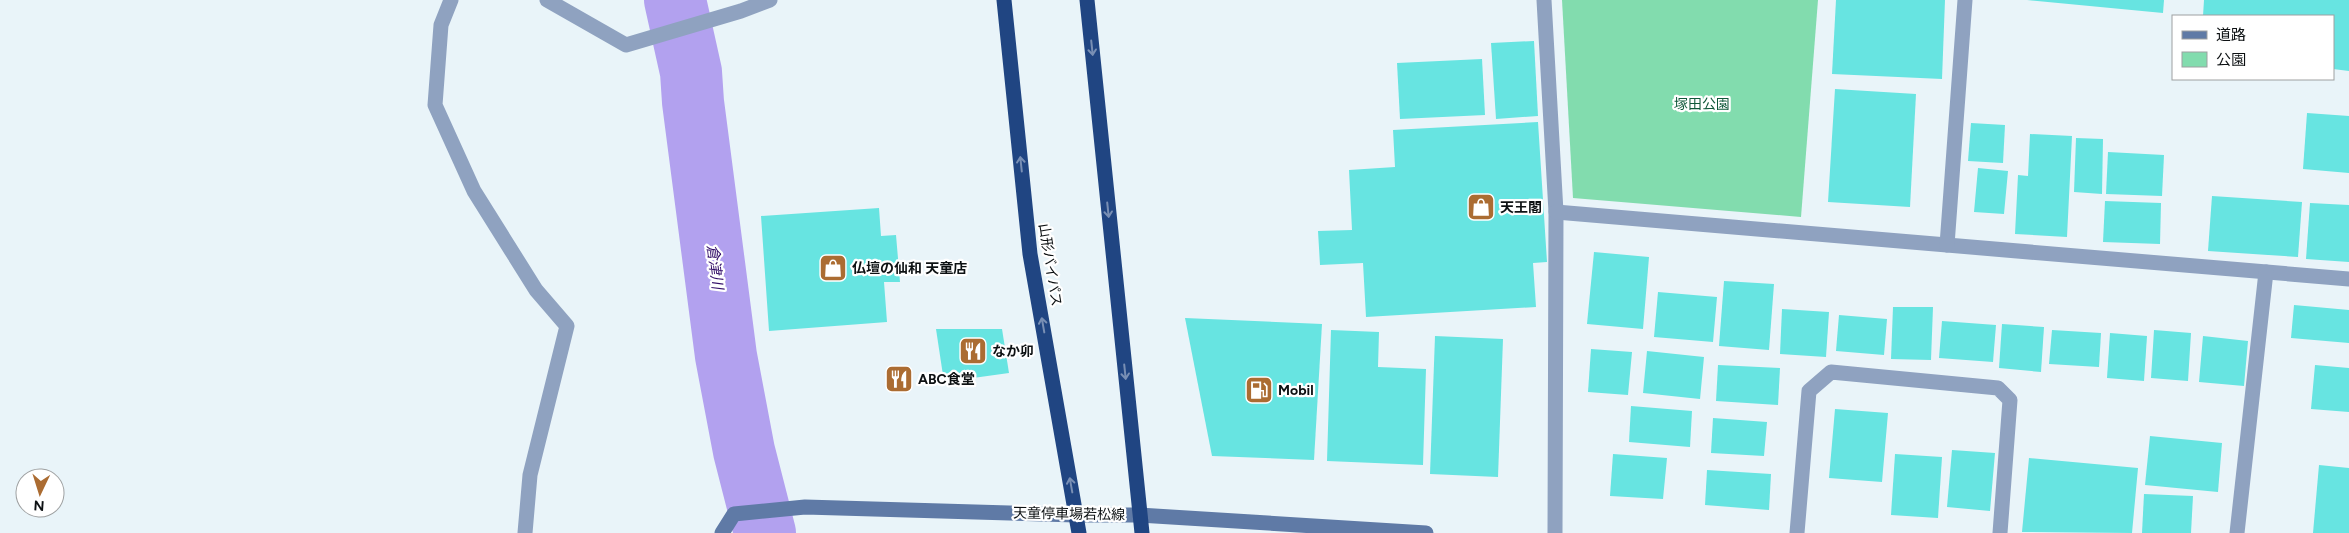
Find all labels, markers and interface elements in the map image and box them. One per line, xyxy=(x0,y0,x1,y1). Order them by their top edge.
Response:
legend xyxy=(2172,15,2334,80)
text: 道路 xyxy=(2216,26,2246,44)
one-way arrow xyxy=(1087,40,1097,56)
text: 公園 xyxy=(2216,51,2246,69)
park label: 塚田公園 xyxy=(1674,96,1730,113)
one-way arrow xyxy=(1016,156,1026,172)
shop icon: 天王閣 xyxy=(1466,192,1496,222)
place label: 天王閣 xyxy=(1500,199,1542,216)
one-way arrow xyxy=(1103,202,1113,218)
street label: 山形バイパス xyxy=(1035,222,1065,308)
water label: 倉津川 xyxy=(703,244,727,292)
shop icon: 仏壇の仙和 天童店 xyxy=(818,253,848,283)
place label: 仏壇の仙和 天童店 xyxy=(852,260,967,277)
one-way arrow xyxy=(1037,317,1047,333)
restaurant icon: なか卯 xyxy=(958,336,988,366)
place label: なか卯 xyxy=(992,343,1034,360)
restaurant icon: ABC食堂 xyxy=(884,364,914,394)
one-way arrow xyxy=(1120,364,1130,380)
place label: ABC食堂 xyxy=(918,371,975,388)
fuel station icon: Mobil xyxy=(1244,375,1274,405)
place label: Mobil xyxy=(1278,382,1314,399)
north arrow xyxy=(15,468,65,518)
one-way arrow xyxy=(1065,477,1075,493)
text: N xyxy=(33,497,45,514)
street label: 天童停車場若松線 xyxy=(1013,505,1125,523)

